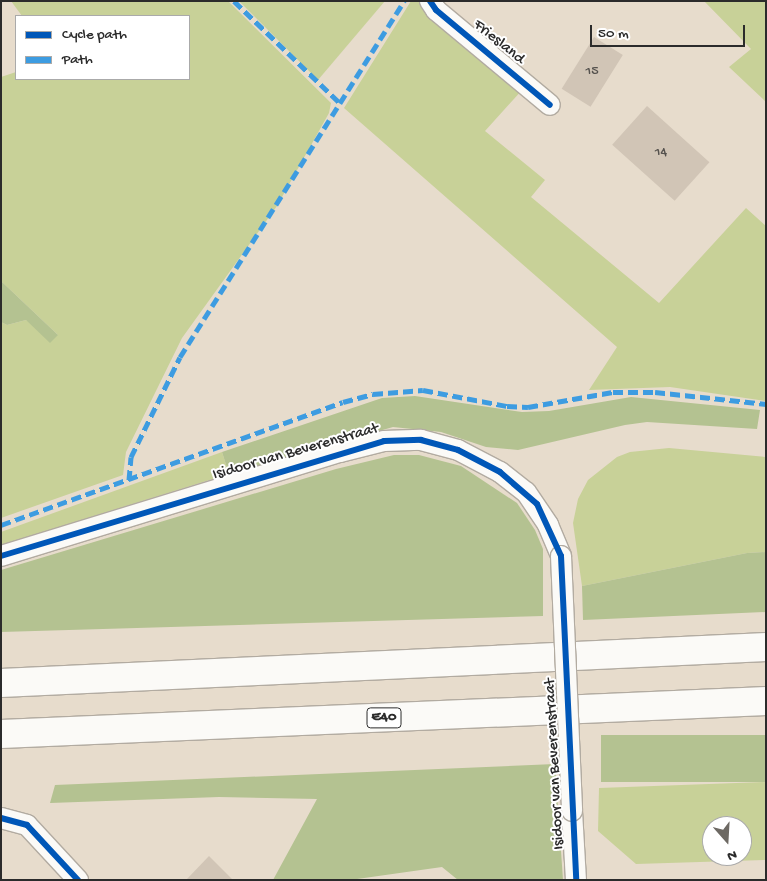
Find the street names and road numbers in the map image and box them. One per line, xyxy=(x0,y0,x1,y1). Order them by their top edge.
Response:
street label: Friesland xyxy=(468,16,528,70)
street label: Isidoor van Beverenstraat xyxy=(211,420,381,486)
street label: Isidoor van Beverenstraat xyxy=(542,678,570,850)
road number: E40 xyxy=(366,706,402,730)

